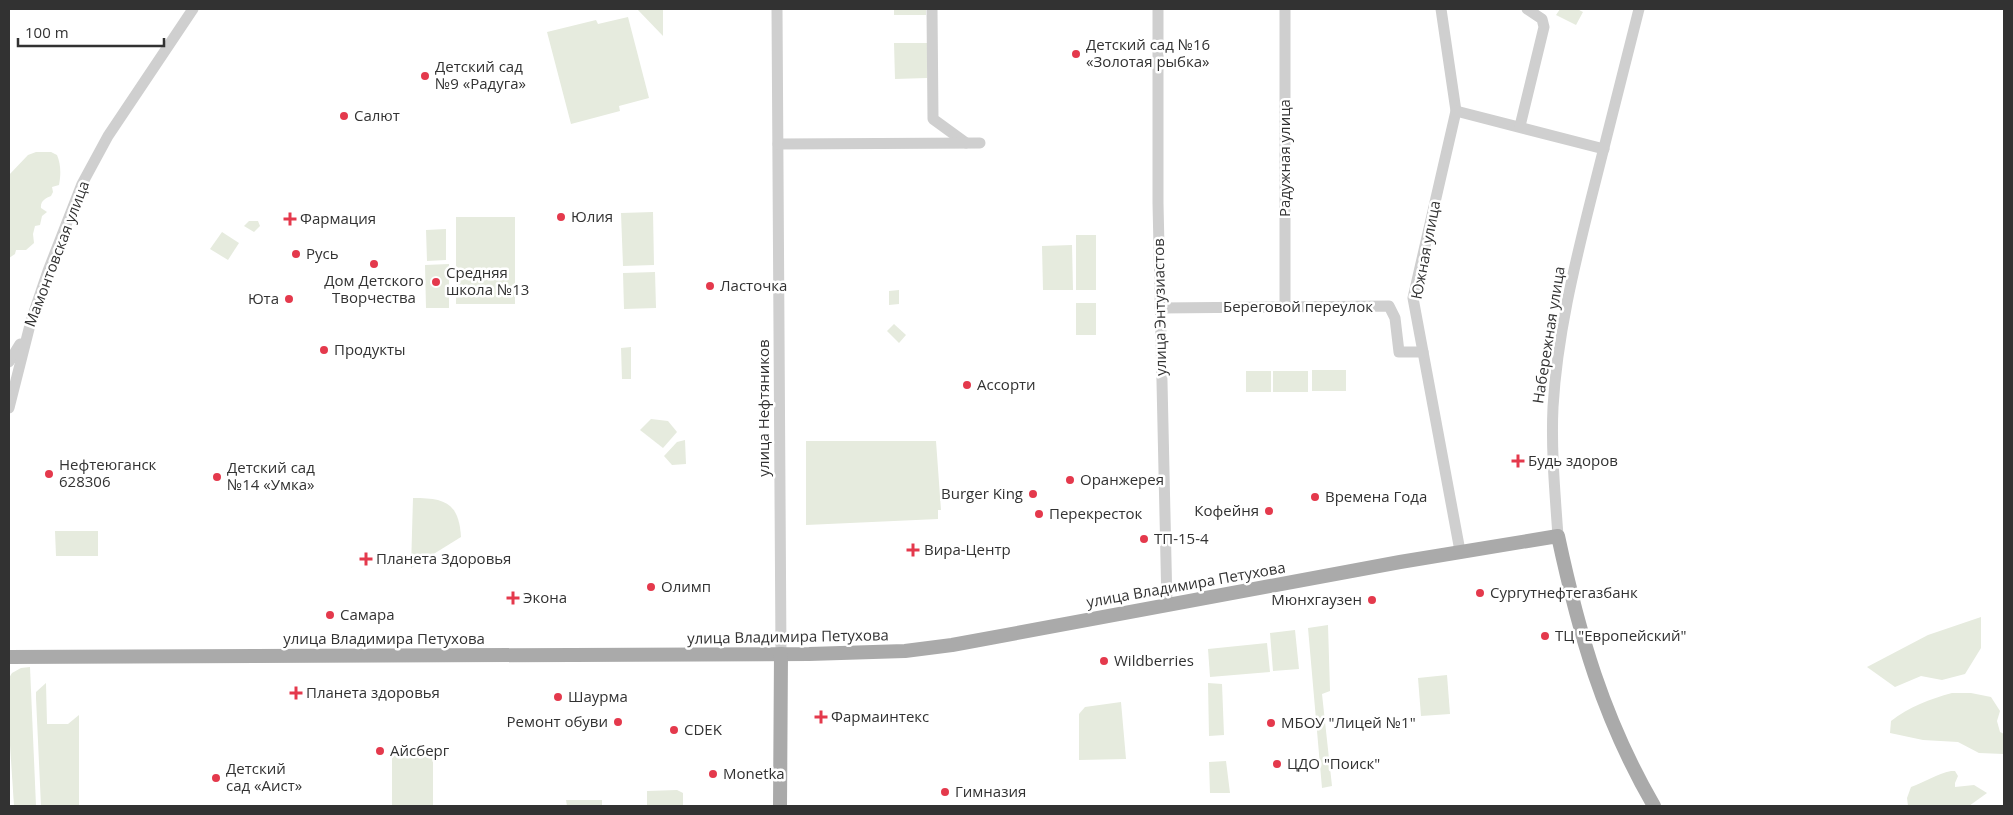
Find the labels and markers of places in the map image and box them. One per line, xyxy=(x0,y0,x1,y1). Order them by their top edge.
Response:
place label: Детский сад №16 «Золотая рыбка» xyxy=(1086,34,1210,71)
marker: Детский сад №16 «Золотая рыбка» xyxy=(1070,48,1082,60)
place label: Детский сад №9 «Радуга» xyxy=(435,56,526,93)
marker: Детский сад №9 «Радуга» xyxy=(419,70,431,82)
place label: Салют xyxy=(354,105,400,125)
marker: Салют xyxy=(338,110,350,122)
place label: Юлия xyxy=(571,206,613,226)
place label: Фармация xyxy=(300,208,376,228)
marker: Юлия xyxy=(555,211,567,223)
marker: Фармация xyxy=(284,213,296,225)
place label: Русь xyxy=(306,243,339,263)
marker: Русь xyxy=(290,248,302,260)
marker: Дом Детского Творчества xyxy=(368,258,380,270)
place label: Средняя школа №13 xyxy=(446,262,529,299)
place label: Дом Детского Творчества xyxy=(324,270,424,307)
place label: Ласточка xyxy=(720,275,787,295)
marker: Средняя школа №13 xyxy=(430,276,442,288)
marker: Ласточка xyxy=(704,280,716,292)
place label: Юта xyxy=(248,288,279,308)
marker: Юта xyxy=(283,293,295,305)
place label: Продукты xyxy=(334,339,406,359)
marker: Продукты xyxy=(318,344,330,356)
place label: Ассорти xyxy=(977,374,1036,394)
marker: Ассорти xyxy=(961,379,973,391)
place label: Будь здоров xyxy=(1528,450,1618,470)
place label: Нефтеюганск 628306 xyxy=(59,454,157,491)
marker: Будь здоров xyxy=(1512,455,1524,467)
place label: Детский сад №14 «Умка» xyxy=(227,457,315,494)
marker: Нефтеюганск 628306 xyxy=(43,468,55,480)
place label: Оранжерея xyxy=(1080,469,1164,489)
marker: Детский сад №14 «Умка» xyxy=(211,471,223,483)
marker: Оранжерея xyxy=(1064,474,1076,486)
place label: Burger King xyxy=(941,483,1023,503)
place label: Времена Года xyxy=(1325,486,1427,506)
marker: Burger King xyxy=(1027,488,1039,500)
marker: Времена Года xyxy=(1309,491,1321,503)
place label: Кофейня xyxy=(1194,500,1259,520)
place label: Перекресток xyxy=(1049,503,1143,523)
marker: Кофейня xyxy=(1263,505,1275,517)
marker: Перекресток xyxy=(1033,508,1045,520)
place label: ТП-15-4 xyxy=(1154,528,1209,548)
marker: ТП-15-4 xyxy=(1138,533,1150,545)
place label: Вира-Центр xyxy=(924,539,1011,559)
marker: Вира-Центр xyxy=(906,543,920,557)
place label: Планета Здоровья xyxy=(376,548,511,568)
marker: Планета Здоровья xyxy=(360,553,372,565)
place label: Олимп xyxy=(661,576,711,596)
marker: Олимп xyxy=(645,581,657,593)
place label: Сургутнефтегазбанк xyxy=(1490,582,1638,602)
place label: Экона xyxy=(523,587,567,607)
marker: Сургутнефтегазбанк xyxy=(1474,587,1486,599)
place label: Мюнхгаузен xyxy=(1271,589,1362,609)
marker: Экона xyxy=(507,592,519,604)
marker: Мюнхгаузен xyxy=(1366,594,1378,606)
place label: Самара xyxy=(340,604,395,624)
marker: Самара xyxy=(324,609,336,621)
place label: ТЦ "Европейский" xyxy=(1555,625,1687,645)
marker: ТЦ "Европейский" xyxy=(1539,630,1551,642)
place label: Wildberries xyxy=(1114,650,1194,670)
marker: Wildberries xyxy=(1098,655,1110,667)
place label: Планета здоровья xyxy=(306,682,440,702)
place label: Шаурма xyxy=(568,686,628,706)
marker: Планета здоровья xyxy=(290,687,302,699)
marker: Шаурма xyxy=(552,691,564,703)
place label: Фармаинтекс xyxy=(831,706,929,726)
place label: Ремонт обуви xyxy=(506,711,608,731)
marker: Фармаинтекс xyxy=(815,711,827,723)
place label: МБОУ "Лицей №1" xyxy=(1281,712,1416,732)
marker: Ремонт обуви xyxy=(612,716,624,728)
marker: МБОУ "Лицей №1" xyxy=(1265,717,1277,729)
place label: CDEK xyxy=(684,719,723,739)
marker: CDEK xyxy=(668,724,680,736)
place label: Айсберг xyxy=(390,740,450,760)
marker: Айсберг xyxy=(374,745,386,757)
place label: ЦДО "Поиск" xyxy=(1287,753,1380,773)
place label: Детский сад «Аист» xyxy=(226,758,302,795)
marker: ЦДО "Поиск" xyxy=(1271,758,1283,770)
place label: Monetka xyxy=(723,763,785,783)
marker: Monetka xyxy=(707,768,719,780)
marker: Детский сад «Аист» xyxy=(210,772,222,784)
place label: Гимназия xyxy=(955,781,1026,801)
marker: Гимназия xyxy=(939,786,951,798)

